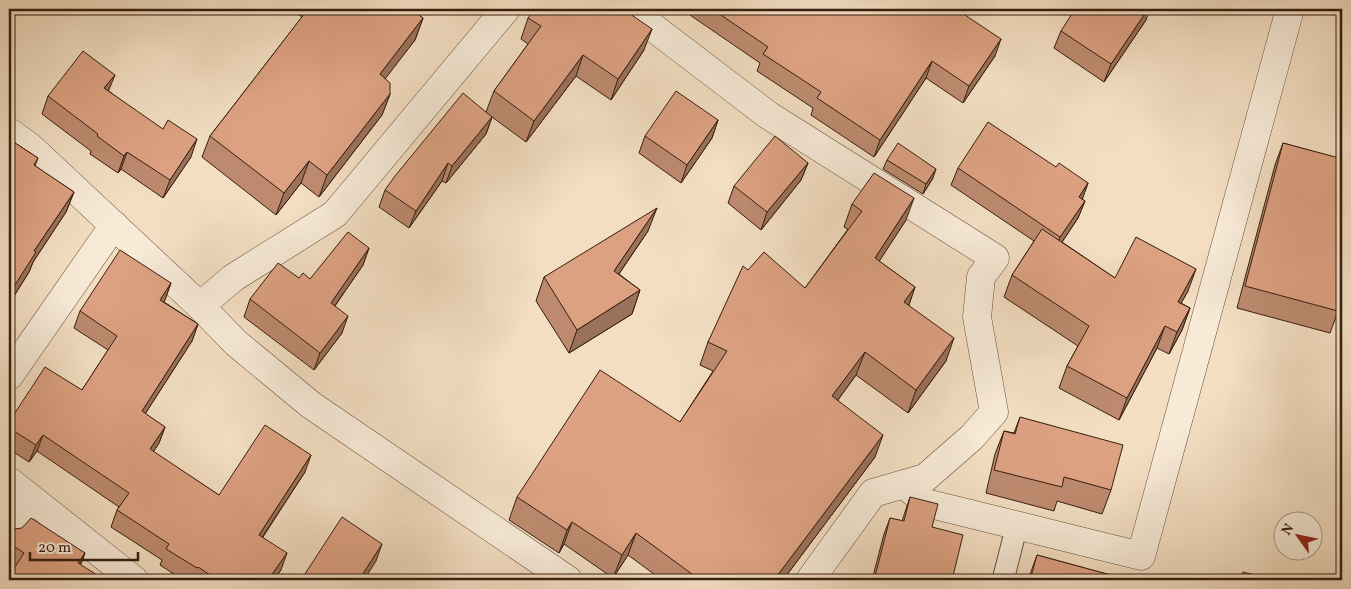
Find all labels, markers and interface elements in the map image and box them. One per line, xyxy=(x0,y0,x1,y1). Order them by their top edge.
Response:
north arrow xyxy=(1274,512,1324,562)
text: N xyxy=(1278,520,1299,539)
scale bar xyxy=(30,529,138,561)
text: 20 m xyxy=(38,538,71,559)

